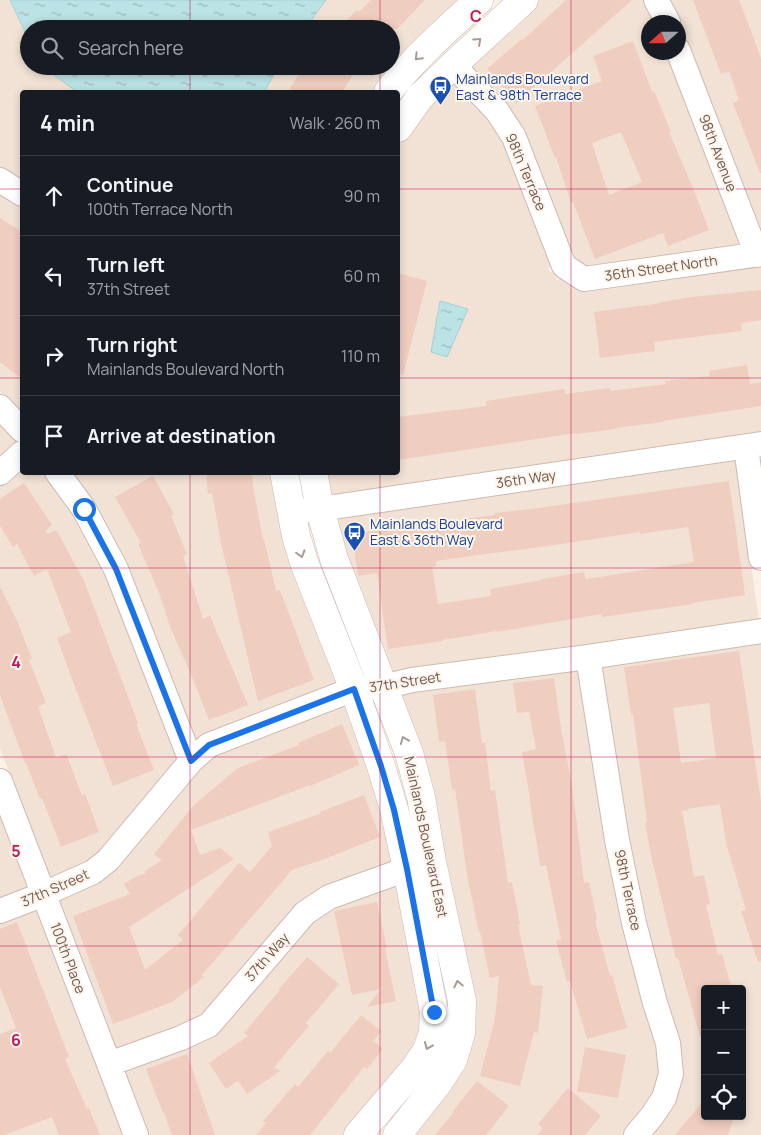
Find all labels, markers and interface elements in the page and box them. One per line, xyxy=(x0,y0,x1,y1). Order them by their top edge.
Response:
text: C xyxy=(470,5,482,27)
north arrow xyxy=(641,15,686,60)
search box xyxy=(20,20,400,75)
icon: search xyxy=(38,34,66,62)
text: Search here xyxy=(78,35,184,61)
one-way arrow xyxy=(473,38,482,47)
one-way arrow xyxy=(415,52,424,61)
place label: Mainlands Boulevard East & 98th Terrace xyxy=(456,69,589,104)
bus stop icon: Mainlands Boulevard East & 98th Terrace xyxy=(428,75,452,106)
text: 4 min xyxy=(40,109,95,137)
street label: 98th Avenue xyxy=(695,111,742,194)
text: Walk · 260 m xyxy=(290,112,380,134)
street label: 98th Terrace xyxy=(502,130,551,213)
text: Continue xyxy=(87,172,173,198)
icon: ahead xyxy=(40,182,68,210)
text: 90 m xyxy=(344,185,380,207)
text: 100th Terrace North xyxy=(87,198,233,220)
street label: 36th Street North xyxy=(603,250,719,285)
text: Turn left xyxy=(87,252,165,278)
icon: left xyxy=(40,262,68,290)
text: 60 m xyxy=(344,265,380,287)
text: 37th Street xyxy=(87,278,170,300)
text: Turn right xyxy=(87,332,177,358)
icon: right xyxy=(40,342,68,370)
text: 110 m xyxy=(341,345,380,367)
text: Mainlands Boulevard North xyxy=(87,358,284,380)
icon: arrive xyxy=(40,422,68,450)
text: Arrive at destination xyxy=(87,423,276,449)
street label: 36th Way xyxy=(495,465,558,492)
route start xyxy=(73,498,96,521)
place label: Mainlands Boulevard East & 36th Way xyxy=(370,514,503,549)
bus stop icon: Mainlands Boulevard East & 36th Way xyxy=(342,520,366,551)
one-way arrow xyxy=(296,550,306,558)
text: 4 xyxy=(11,651,21,673)
street label: 37th Street xyxy=(368,666,443,697)
one-way arrow xyxy=(400,737,410,745)
street label: Mainlands Boulevard East xyxy=(400,754,453,920)
text: 5 xyxy=(11,840,21,862)
street label: 98th Terrace xyxy=(611,848,646,932)
street label: 37th Street xyxy=(18,864,92,911)
street label: 100th Place xyxy=(46,920,91,996)
street label: 37th Way xyxy=(240,928,293,985)
one-way arrow xyxy=(453,980,464,989)
map controls xyxy=(701,985,746,1120)
button: + xyxy=(701,985,746,1030)
route end xyxy=(423,1001,446,1024)
text: 6 xyxy=(11,1029,21,1051)
button: − xyxy=(701,1030,746,1075)
one-way arrow xyxy=(423,1041,433,1049)
button: locate xyxy=(701,1075,746,1120)

